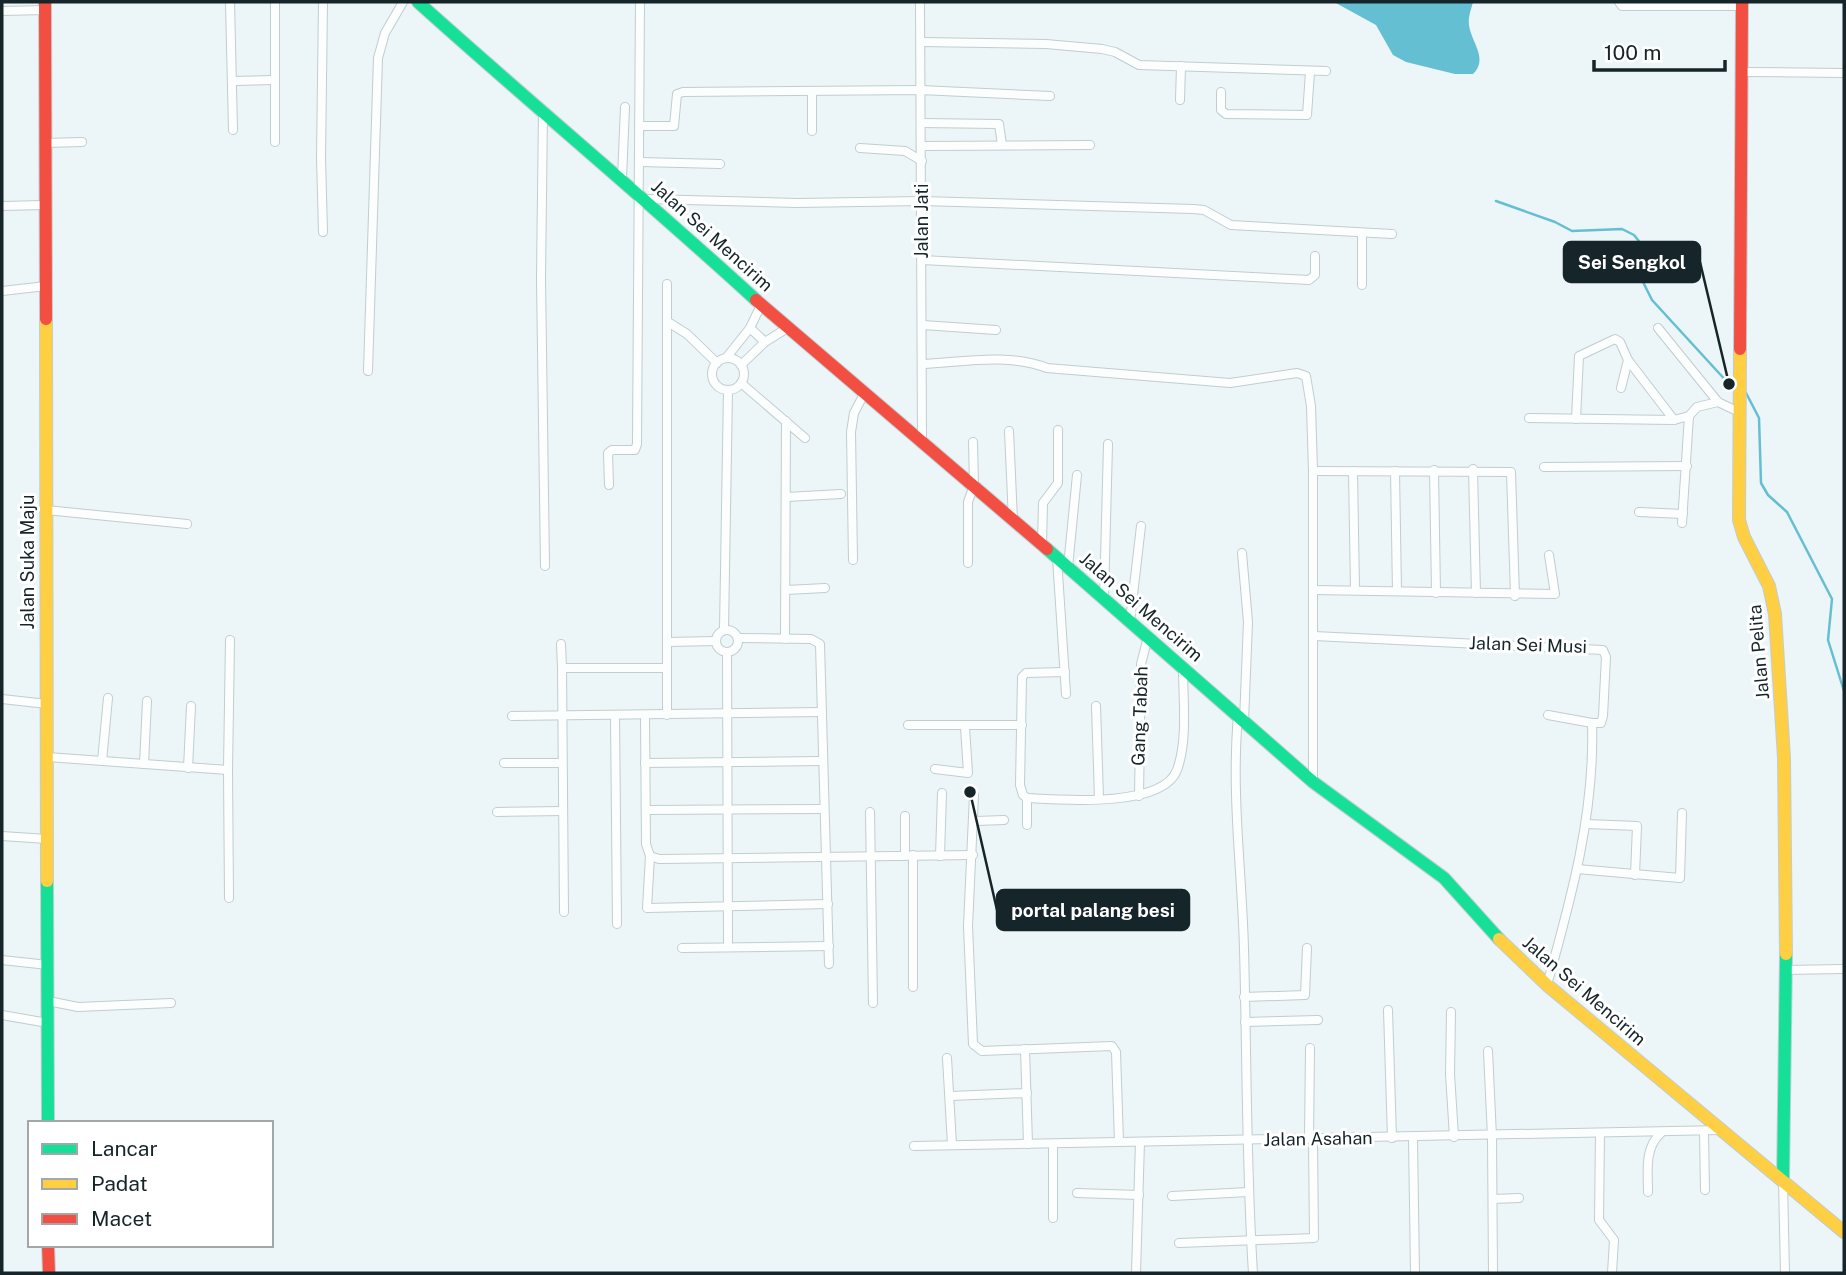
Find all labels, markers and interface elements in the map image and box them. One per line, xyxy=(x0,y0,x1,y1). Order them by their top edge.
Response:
scale bar xyxy=(1594,28,1725,72)
text: 100 m xyxy=(1604,40,1661,65)
street label: Jalan Sei Mencirim xyxy=(647,176,777,296)
street label: Jalan Jati xyxy=(911,183,932,259)
callout: Sei Sengkol xyxy=(1564,242,1700,282)
text: Sei Sengkol xyxy=(1578,251,1686,273)
street label: Jalan Suka Maju xyxy=(17,495,38,629)
street label: Jalan Sei Mencirim xyxy=(1076,548,1207,666)
street label: Jalan Pelita xyxy=(1744,604,1773,700)
street label: Jalan Sei Musi xyxy=(1469,632,1587,657)
street label: Gang Tabah xyxy=(1127,666,1152,766)
callout: portal palang besi xyxy=(997,890,1189,930)
text: portal palang besi xyxy=(1011,899,1175,921)
street label: Jalan Sei Mencirim xyxy=(1519,932,1650,1050)
legend xyxy=(28,1121,273,1247)
street label: Jalan Asahan xyxy=(1263,1127,1373,1150)
text: Lancar xyxy=(91,1136,158,1161)
text: Padat xyxy=(91,1171,148,1196)
text: Macet xyxy=(91,1206,152,1231)

